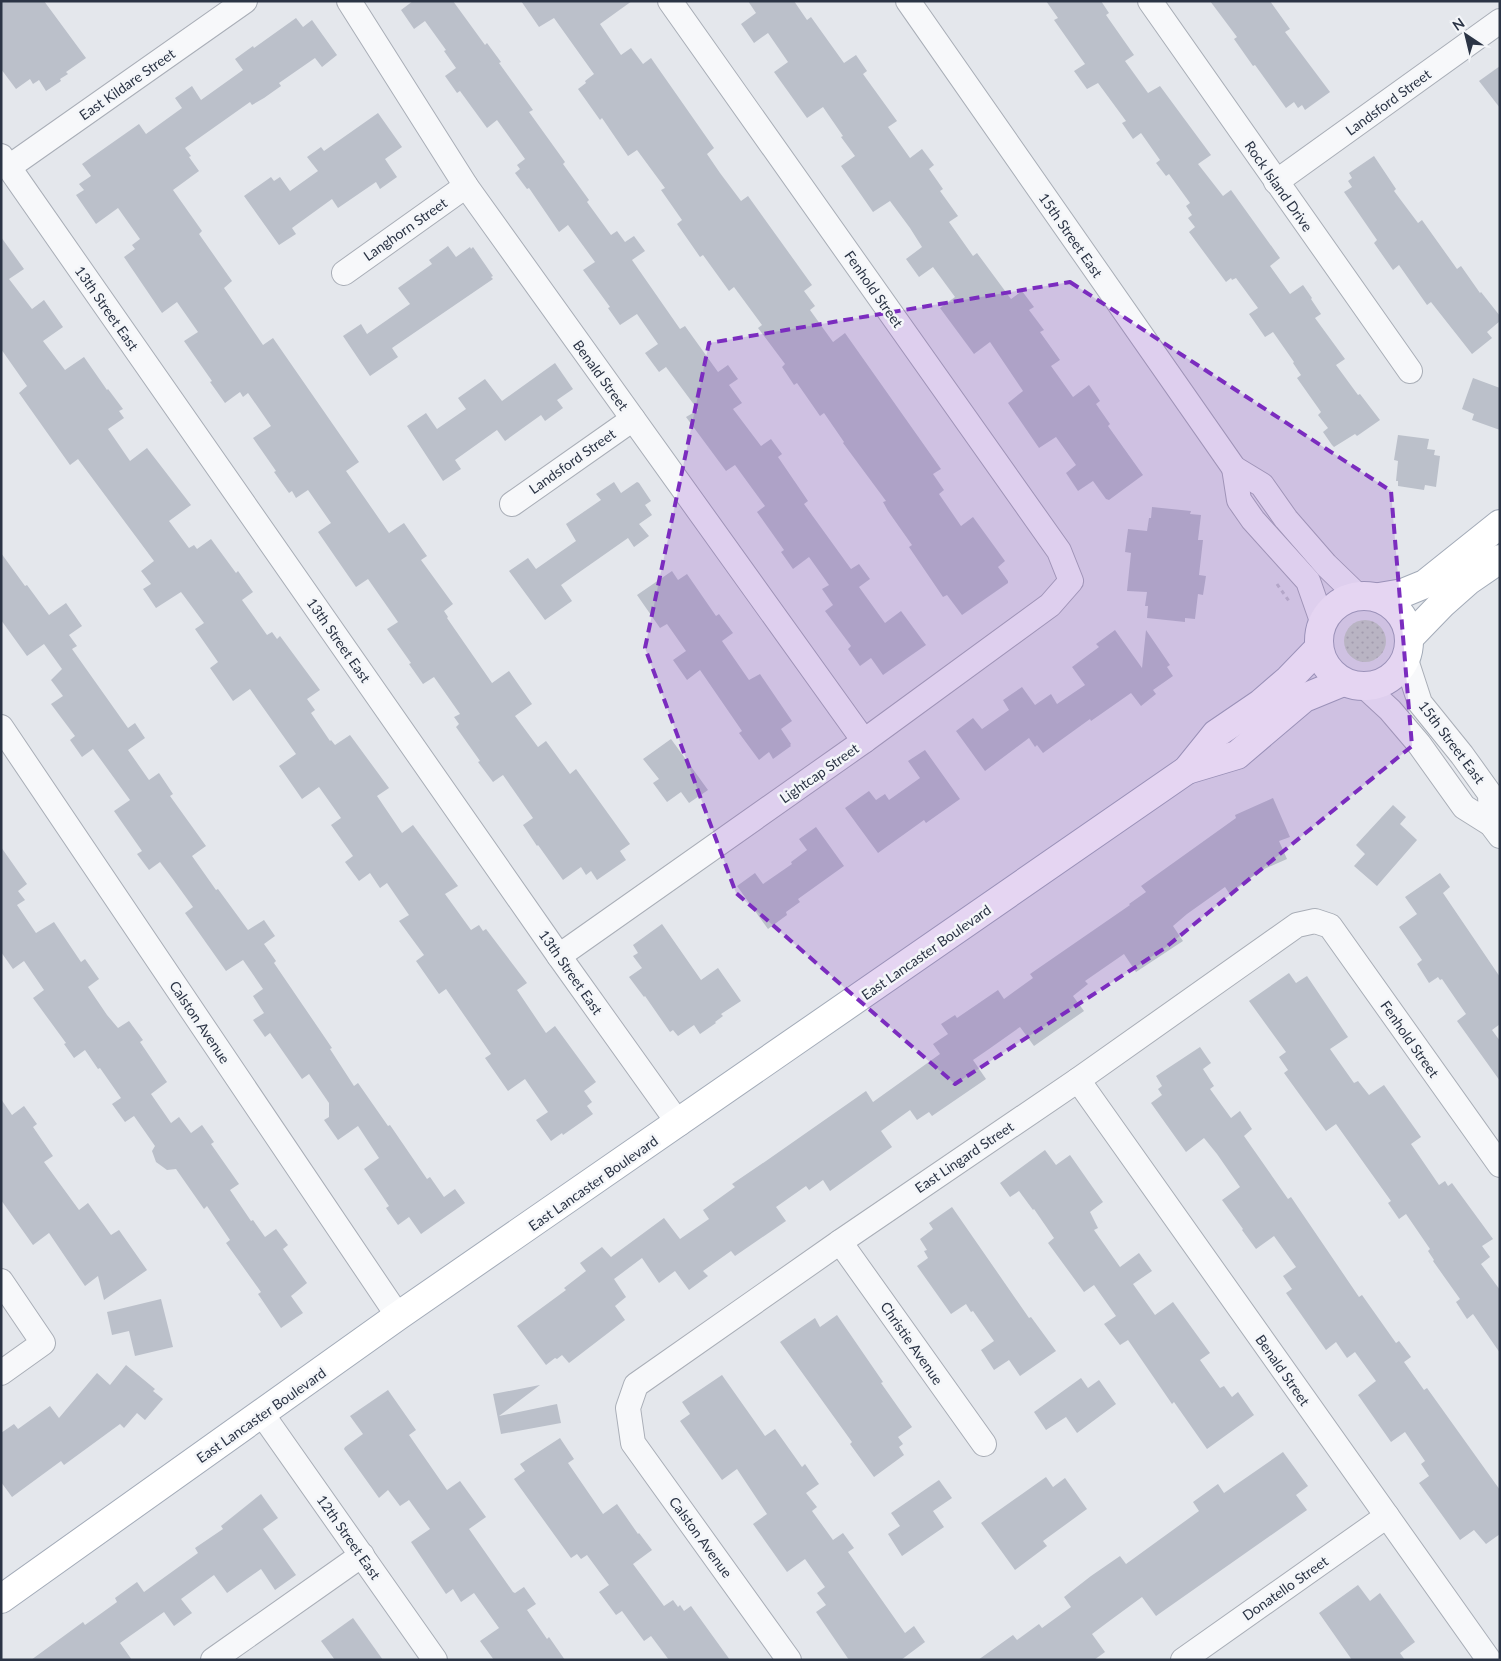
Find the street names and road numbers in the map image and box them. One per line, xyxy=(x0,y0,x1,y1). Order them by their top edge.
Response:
street label: East Kildare Street xyxy=(76,45,178,123)
street label: Landsford Street xyxy=(1342,65,1434,139)
street label: Rock Island Drive xyxy=(1242,138,1316,234)
street label: 15th Street East xyxy=(1036,190,1106,280)
street label: Langhorn Street xyxy=(360,194,450,264)
street label: Fenhold Street xyxy=(841,247,907,331)
street label: 13th Street East xyxy=(72,263,142,353)
street label: Benald Street xyxy=(570,337,632,413)
street label: Landsford Street xyxy=(526,425,618,497)
street label: 13th Street East xyxy=(304,595,374,685)
street label: 15th Street East xyxy=(1415,697,1489,787)
street label: Lightcap Street xyxy=(776,740,862,806)
street label: East Lancaster Boulevard xyxy=(858,901,994,1003)
street label: 13th Street East xyxy=(536,927,606,1017)
street label: Calston Avenue xyxy=(166,978,234,1066)
street label: Fenhold Street xyxy=(1377,997,1443,1081)
street label: East Lingard Street xyxy=(911,1118,1017,1196)
street label: East Lancaster Boulevard xyxy=(525,1132,661,1234)
street label: Christie Avenue xyxy=(877,1298,947,1388)
street label: Benald Street xyxy=(1252,1331,1314,1409)
street label: East Lancaster Boulevard xyxy=(193,1364,329,1466)
street label: 12th Street East xyxy=(314,1492,384,1582)
street label: Calston Avenue xyxy=(666,1493,736,1581)
street label: Donatello Street xyxy=(1239,1552,1331,1624)

